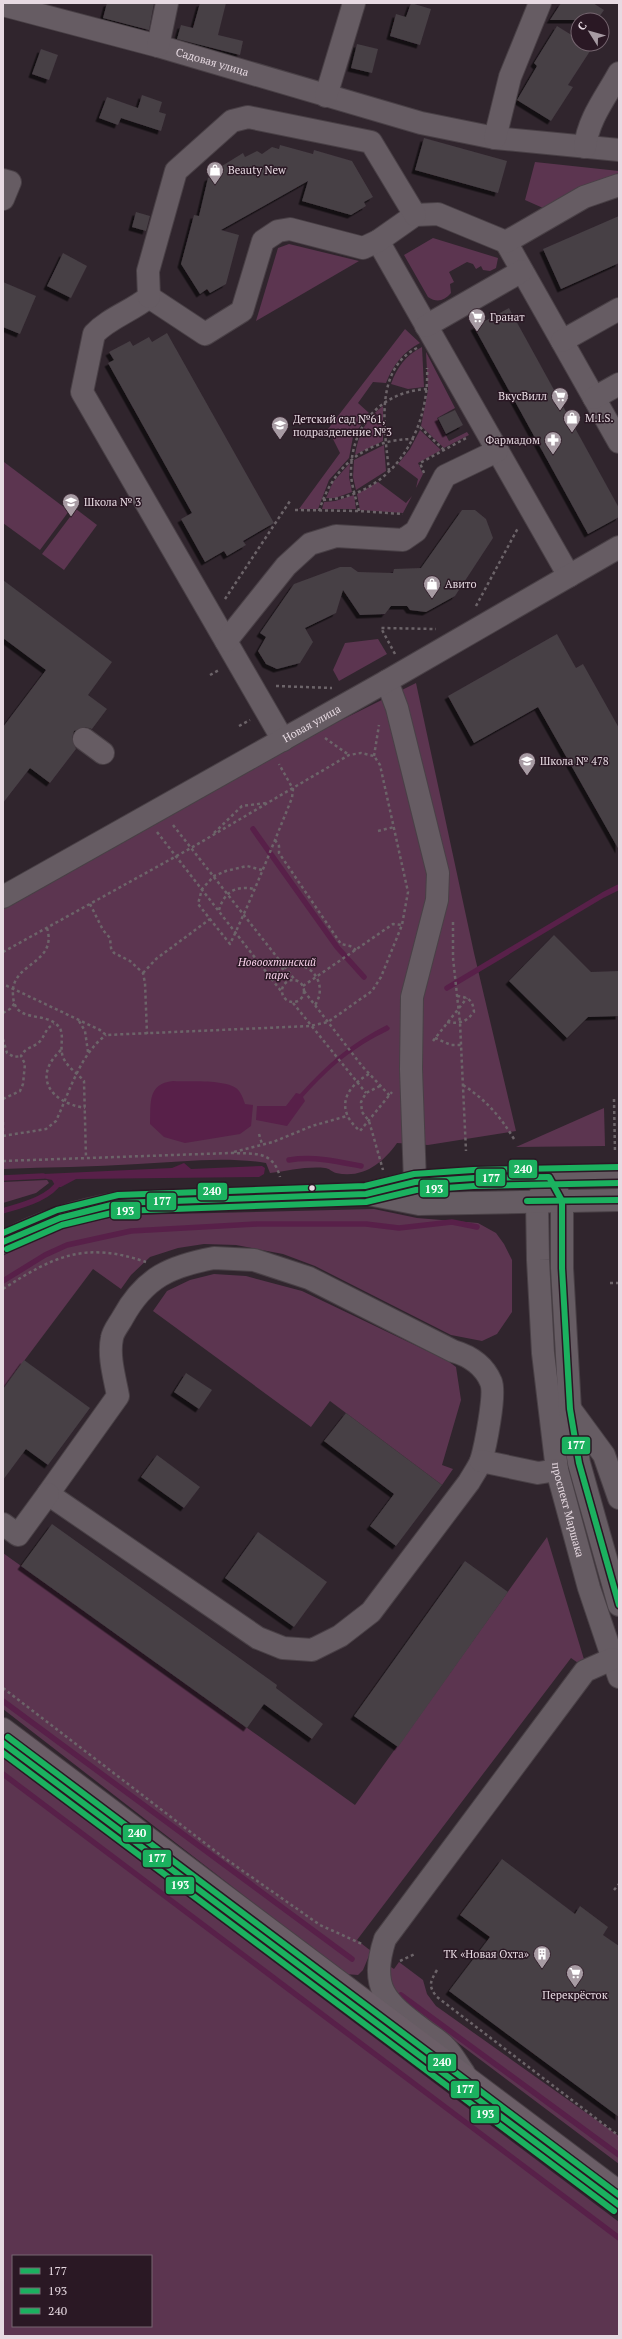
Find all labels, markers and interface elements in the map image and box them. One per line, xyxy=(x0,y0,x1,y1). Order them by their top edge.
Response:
north arrow xyxy=(570,12,610,52)
text: С xyxy=(574,19,590,33)
street label: Садовая улица xyxy=(174,45,251,79)
shop icon: Beauty New xyxy=(205,160,225,185)
place label: Beauty New xyxy=(228,163,287,177)
supermarket icon: Гранат xyxy=(467,307,487,332)
place label: Гранат xyxy=(490,310,525,324)
supermarket icon: ВкусВилл xyxy=(550,386,570,411)
place label: ВкусВилл xyxy=(498,389,547,403)
shop icon: M.I.S. xyxy=(562,408,582,433)
place label: M.I.S. xyxy=(585,411,614,425)
place label: Детский сад №61, подразделение №3 xyxy=(293,412,392,439)
school or university icon: Детский сад №61, подразделение №3 xyxy=(270,415,290,440)
pharmacy icon: Фармадом xyxy=(543,430,563,455)
place label: Фармадом xyxy=(485,433,540,447)
school or university icon: Школа № 3 xyxy=(61,492,81,517)
place label: Школа № 3 xyxy=(84,495,141,509)
shop icon: Авито xyxy=(422,574,442,599)
place label: Авито xyxy=(445,577,477,591)
street label: Новая улица xyxy=(280,701,343,745)
school or university icon: Школа № 478 xyxy=(517,751,537,776)
place label: Школа № 478 xyxy=(540,754,609,768)
park label: Новоохтинский парк xyxy=(237,955,316,982)
line badge: 240 xyxy=(508,1159,538,1179)
text: 240 xyxy=(514,1162,532,1176)
line badge: 177 xyxy=(475,1168,506,1187)
text: 177 xyxy=(482,1171,500,1185)
line badge: 193 xyxy=(419,1179,449,1198)
line badge: 240 xyxy=(197,1182,228,1201)
text: 193 xyxy=(425,1182,443,1196)
unlabelled marker xyxy=(307,1183,317,1193)
text: 240 xyxy=(203,1184,221,1198)
line badge: 177 xyxy=(146,1192,177,1211)
text: 177 xyxy=(153,1194,171,1208)
line badge: 193 xyxy=(110,1201,141,1220)
text: 193 xyxy=(116,1204,134,1218)
line badge: 177 xyxy=(561,1436,591,1455)
text: 177 xyxy=(567,1438,585,1452)
street label: проспект Маршака xyxy=(549,1462,587,1559)
line badge: 240 xyxy=(122,1824,152,1843)
text: 240 xyxy=(128,1826,146,1840)
line badge: 177 xyxy=(142,1849,172,1868)
text: 177 xyxy=(148,1851,166,1865)
line badge: 193 xyxy=(165,1876,195,1895)
text: 193 xyxy=(171,1878,189,1892)
building icon: ТК «Новая Охта» xyxy=(532,1944,552,1969)
place label: ТК «Новая Охта» xyxy=(444,1947,529,1961)
supermarket icon: Перекрёсток xyxy=(565,1963,585,1988)
place label: Перекрёсток xyxy=(542,1988,608,2002)
line badge: 240 xyxy=(427,2053,457,2072)
text: 240 xyxy=(433,2055,451,2069)
line badge: 177 xyxy=(450,2080,480,2099)
text: 177 xyxy=(456,2082,474,2096)
line badge: 193 xyxy=(470,2105,500,2124)
text: 193 xyxy=(476,2107,494,2121)
legend xyxy=(12,2255,152,2327)
text: 177 xyxy=(48,2263,67,2278)
text: 193 xyxy=(48,2283,67,2298)
text: 240 xyxy=(48,2303,67,2318)

